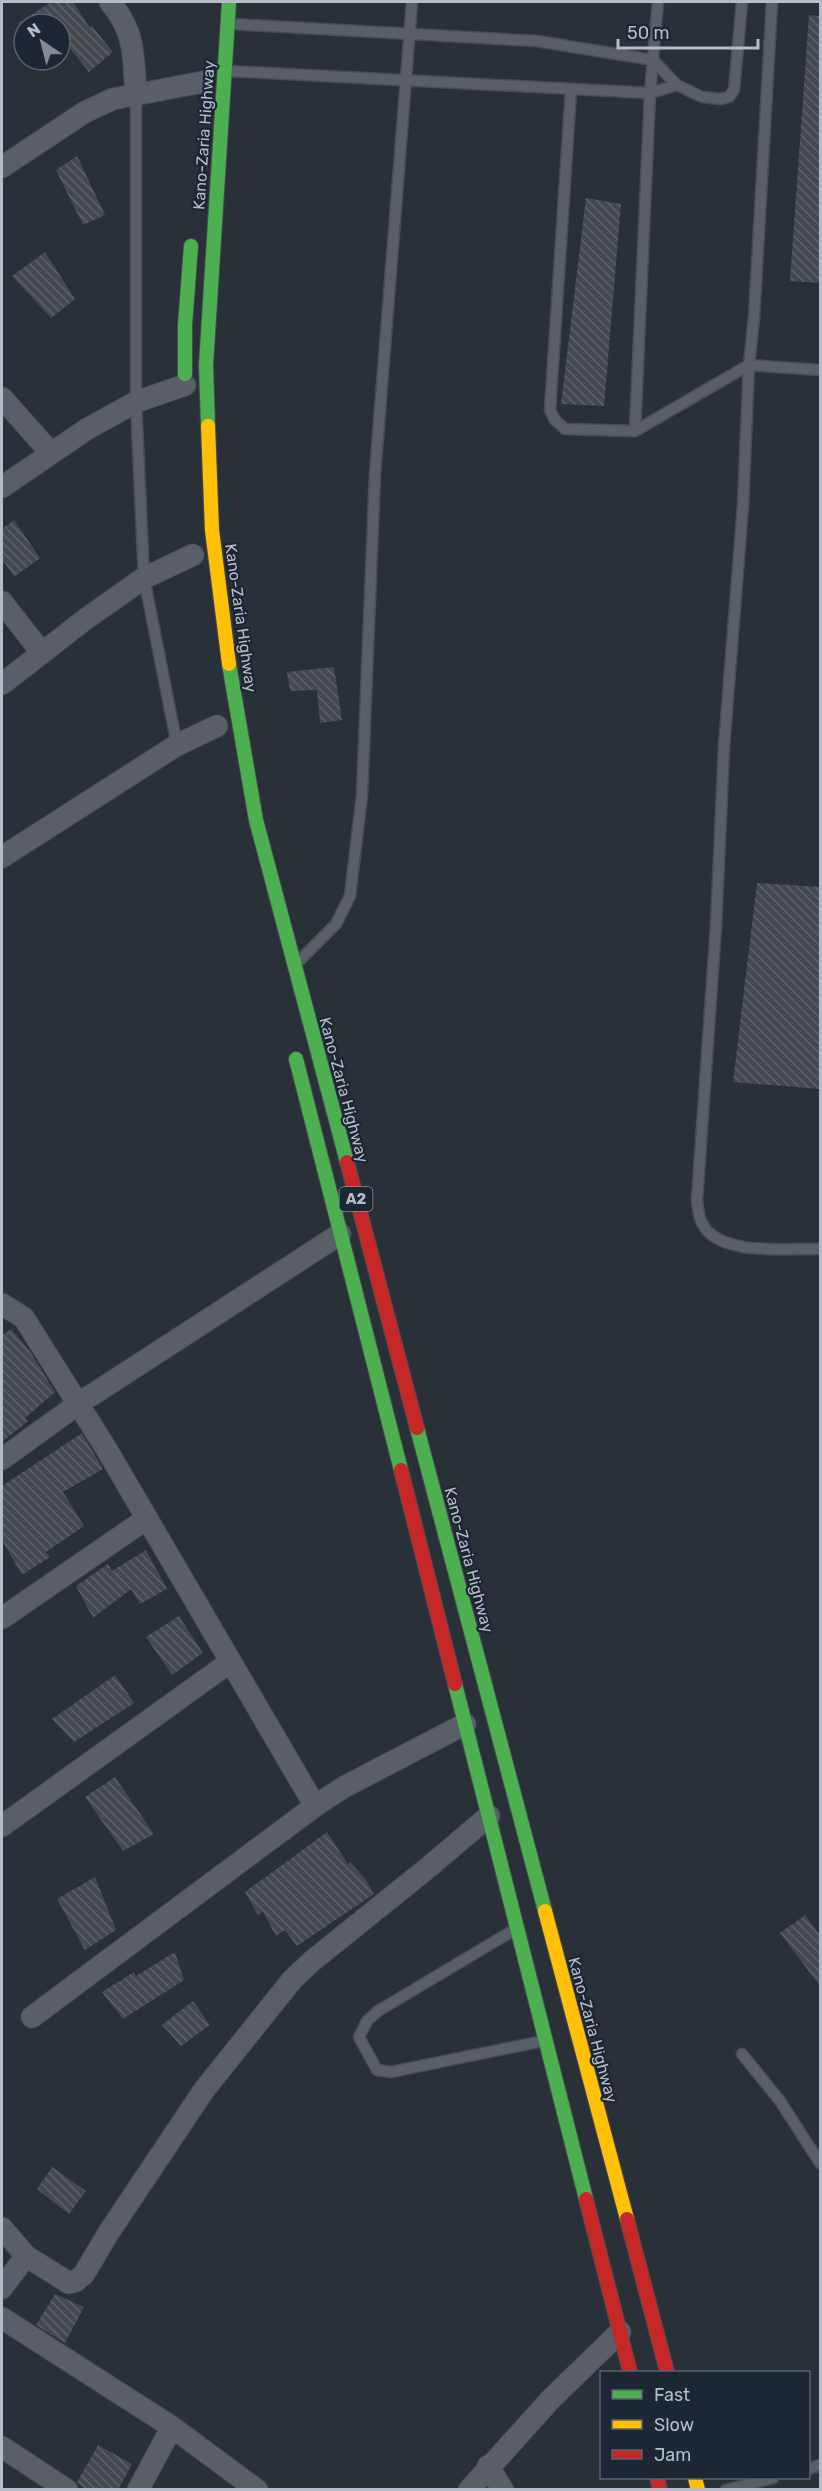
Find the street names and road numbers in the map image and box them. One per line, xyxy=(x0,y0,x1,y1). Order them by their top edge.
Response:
street label: Kano-Zaria Highway xyxy=(189,59,219,210)
street label: Kano-Zaria Highway xyxy=(221,542,261,694)
street label: Kano-Zaria Highway xyxy=(315,1015,373,1165)
road number: A2 xyxy=(340,1187,372,1211)
street label: Kano-Zaria Highway xyxy=(440,1485,498,1635)
street label: Kano-Zaria Highway xyxy=(564,1955,622,2105)

